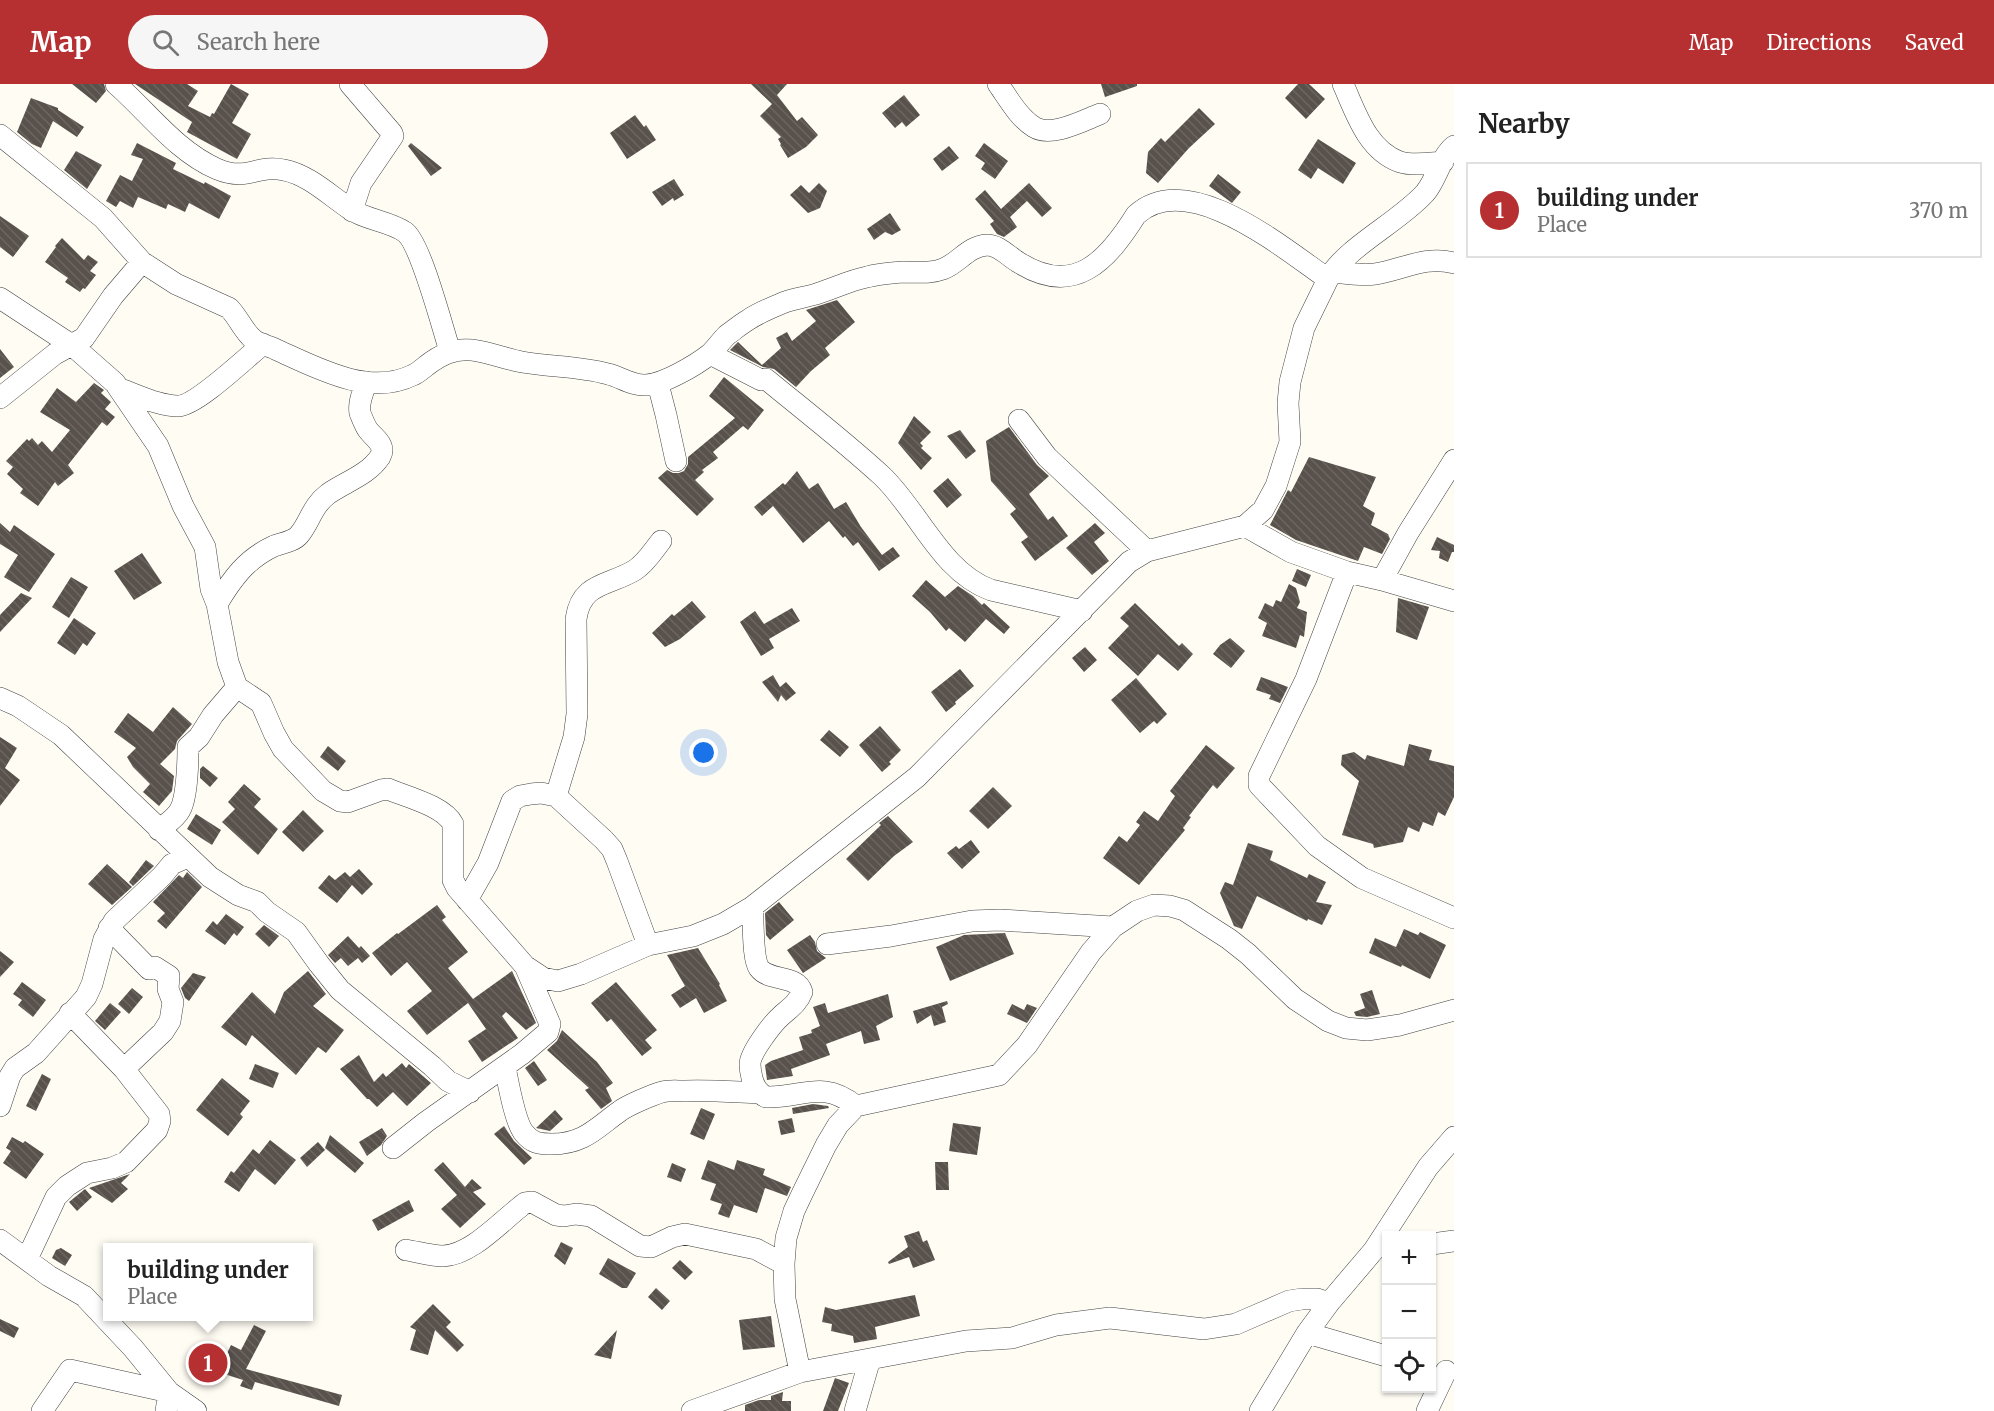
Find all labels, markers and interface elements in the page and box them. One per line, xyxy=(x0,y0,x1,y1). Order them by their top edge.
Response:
search box xyxy=(128,15,548,69)
text: Map xyxy=(30,24,92,60)
icon: search xyxy=(149,26,182,59)
text: Search here xyxy=(197,28,320,56)
text: Map xyxy=(1689,29,1733,56)
text: Directions xyxy=(1766,29,1871,56)
text: Saved xyxy=(1904,29,1964,56)
text: Nearby xyxy=(1478,107,1570,140)
text: building under xyxy=(1537,184,1699,212)
text: 1 xyxy=(1495,198,1504,223)
text: 370 m xyxy=(1909,198,1968,223)
text: Place xyxy=(1537,212,1587,237)
your location xyxy=(689,738,718,767)
map controls xyxy=(1382,1231,1436,1393)
button: + xyxy=(1382,1231,1436,1285)
popup xyxy=(103,1243,313,1321)
text: building under xyxy=(127,1256,289,1284)
text: Place xyxy=(127,1284,177,1309)
button: − xyxy=(1382,1285,1436,1339)
button: locate xyxy=(1382,1339,1436,1393)
pin: 1 xyxy=(188,1340,228,1386)

